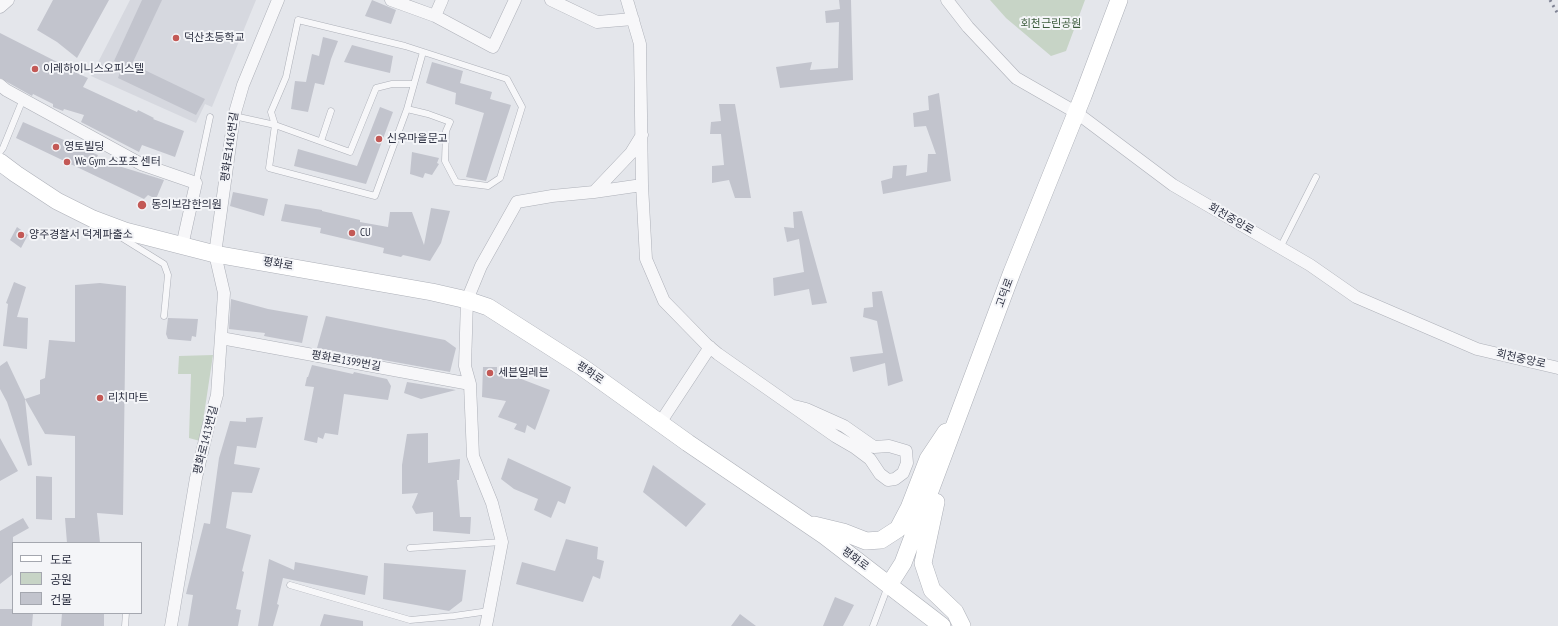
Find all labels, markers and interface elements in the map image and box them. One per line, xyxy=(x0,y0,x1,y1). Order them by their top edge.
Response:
park label: 회천근린공원 xyxy=(1021,17,1081,31)
place label: 덕산초등학교 xyxy=(184,31,245,45)
marker: 덕산초등학교 xyxy=(171,33,181,43)
place label: 이레하이니스오피스텔 xyxy=(43,62,144,76)
marker: 이레하이니스오피스텔 xyxy=(30,64,40,74)
street label: 평화로1416번길 xyxy=(219,111,241,183)
place label: 신우마을문고 xyxy=(387,132,448,146)
marker: 신우마을문고 xyxy=(374,134,384,144)
place label: 영토빌딩 xyxy=(64,140,104,154)
marker: 영토빌딩 xyxy=(51,142,61,152)
place label: We Gym 스포츠 센터 xyxy=(75,155,161,169)
marker: We Gym 스포츠 센터 xyxy=(62,157,72,167)
place label: 동의보감한의원 xyxy=(151,198,222,212)
marker: 동의보감한의원 xyxy=(136,199,148,211)
street label: 회천중앙로 xyxy=(1206,201,1256,237)
place label: CU xyxy=(360,226,371,240)
place label: 양주경찰서 덕계파출소 xyxy=(29,228,133,242)
marker: CU xyxy=(347,228,357,238)
marker: 양주경찰서 덕계파출소 xyxy=(16,230,26,240)
street label: 평화로 xyxy=(262,255,294,273)
street label: 고덕로 xyxy=(994,276,1016,310)
street label: 회천중앙로 xyxy=(1495,347,1547,371)
street label: 평화로1399번길 xyxy=(310,348,382,374)
street label: 평화로 xyxy=(574,359,606,387)
place label: 세븐일레븐 xyxy=(498,366,549,380)
marker: 세븐일레븐 xyxy=(485,368,495,378)
place label: 리치마트 xyxy=(108,391,148,405)
marker: 리치마트 xyxy=(95,393,105,403)
street label: 평화로1413번길 xyxy=(191,404,221,476)
legend xyxy=(12,542,142,614)
street label: 평화로 xyxy=(839,545,871,573)
text: 도로 xyxy=(50,552,72,567)
text: 공원 xyxy=(50,572,72,587)
text: 건물 xyxy=(50,592,72,607)

